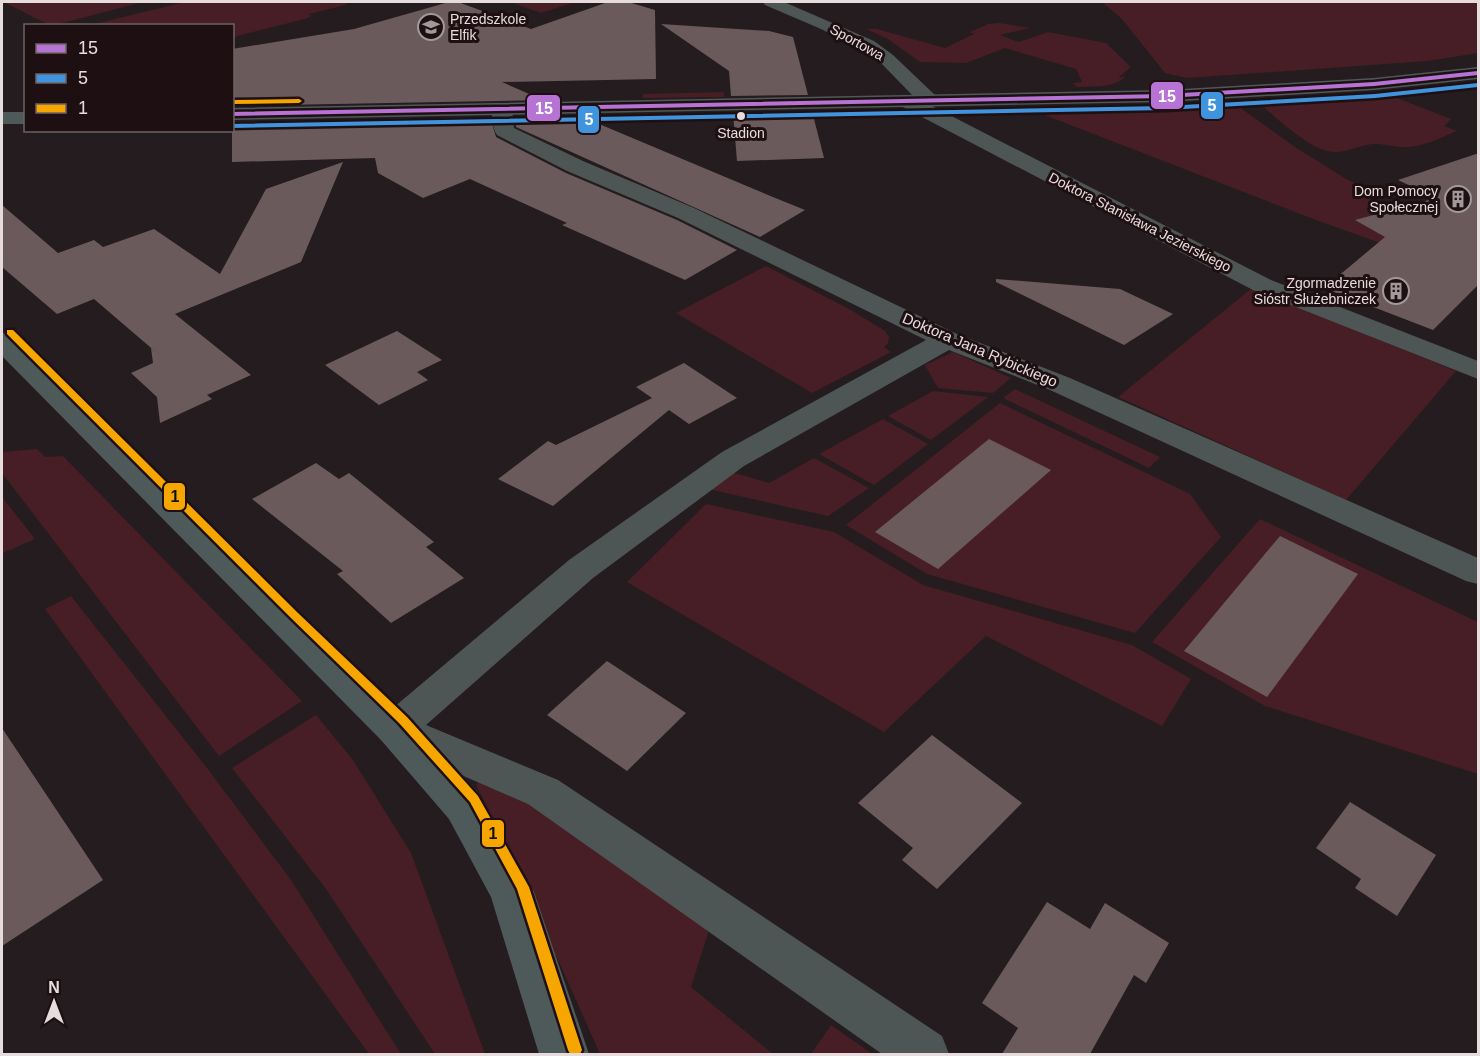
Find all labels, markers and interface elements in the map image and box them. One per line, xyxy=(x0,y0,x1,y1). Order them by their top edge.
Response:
place label: Przedszkole Elfik xyxy=(450,11,526,43)
school or university icon: Przedszkole Elfik xyxy=(416,12,446,42)
street label: Sportowa xyxy=(827,21,887,63)
legend xyxy=(24,24,234,132)
text: 15 xyxy=(78,38,98,58)
text: 5 xyxy=(78,68,88,88)
line badge: 15 xyxy=(1150,81,1184,110)
text: 15 xyxy=(1158,88,1176,105)
line badge: 5 xyxy=(1200,91,1224,120)
line badge: 15 xyxy=(526,94,561,122)
text: 5 xyxy=(1208,97,1217,114)
text: 1 xyxy=(78,98,88,118)
text: 15 xyxy=(535,100,553,117)
line badge: 5 xyxy=(577,105,600,134)
marker: Stadion xyxy=(735,110,747,122)
text: 5 xyxy=(585,111,594,128)
place label: Stadion xyxy=(717,125,765,141)
street label: Doktora Stanisława Jezierskiego xyxy=(1046,169,1234,275)
place label: Dom Pomocy Społecznej xyxy=(1354,183,1438,215)
building icon: Dom Pomocy Społecznej xyxy=(1443,184,1473,214)
place label: Zgormadzenie Sióstr Służebniczek xyxy=(1254,275,1377,307)
building icon: Zgormadzenie Sióstr Służebniczek xyxy=(1381,276,1411,306)
street label: Doktora Jana Rybickiego xyxy=(900,309,1060,390)
line badge: 1 xyxy=(163,482,186,511)
text: 1 xyxy=(171,488,180,505)
line badge: 1 xyxy=(481,819,505,848)
text: 1 xyxy=(489,825,498,842)
north arrow xyxy=(24,972,84,1032)
text: N xyxy=(48,979,60,996)

